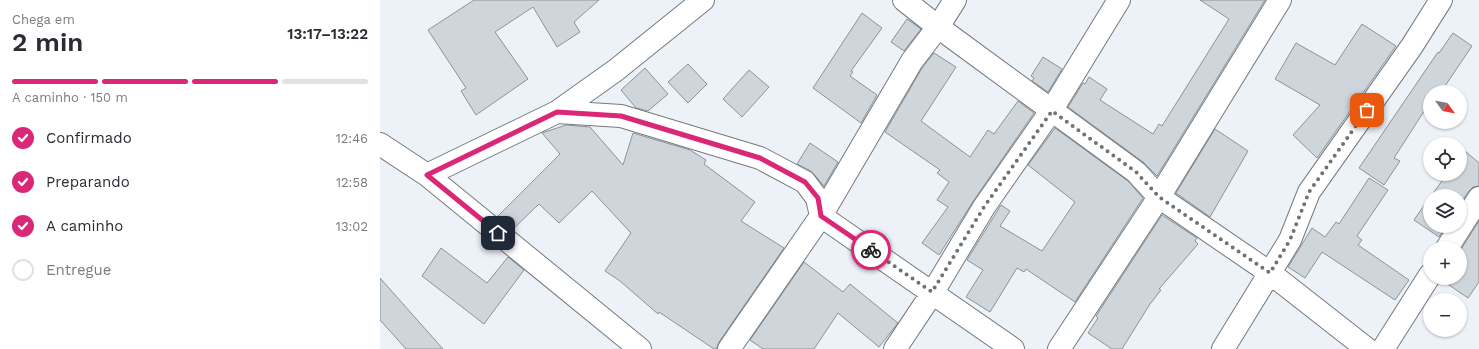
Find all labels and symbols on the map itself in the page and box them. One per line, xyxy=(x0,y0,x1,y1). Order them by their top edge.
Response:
north arrow xyxy=(1423,85,1467,129)
pin xyxy=(1350,93,1384,127)
pin xyxy=(481,216,515,250)
courier xyxy=(851,230,891,270)

